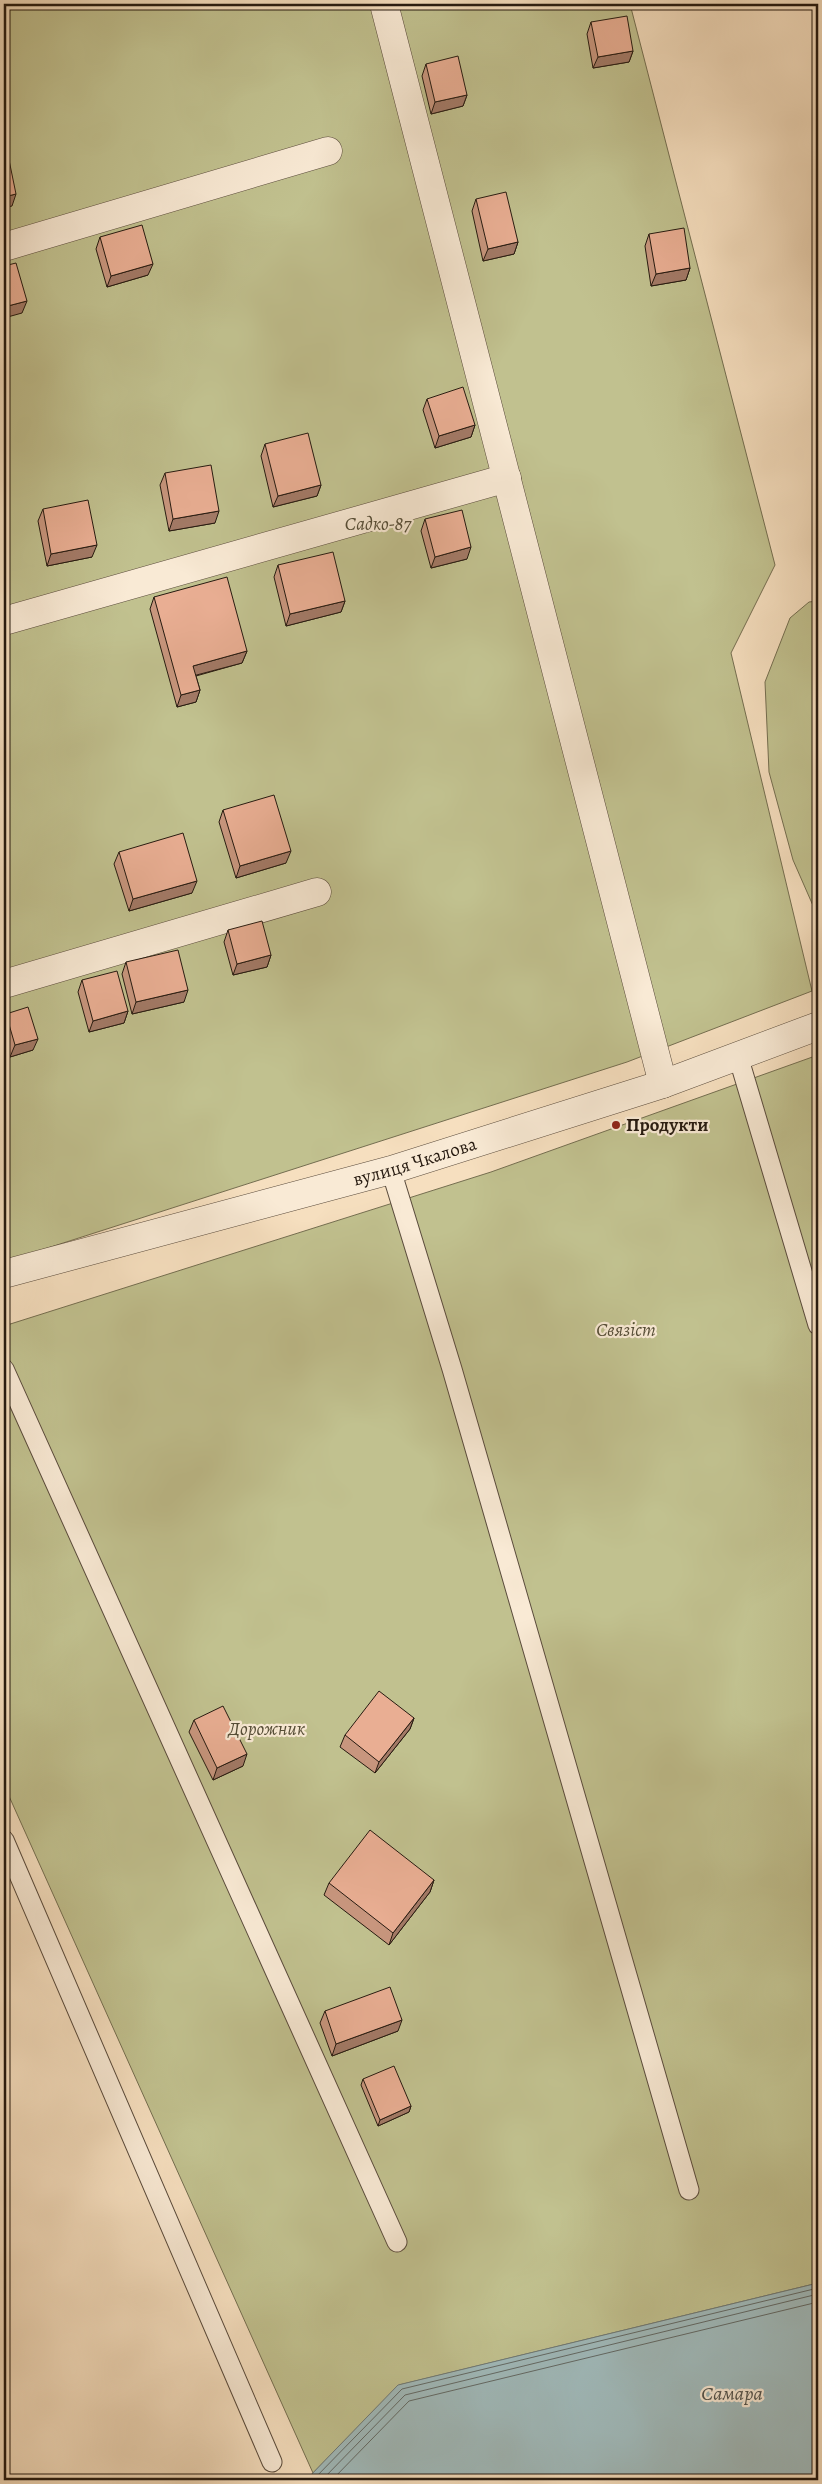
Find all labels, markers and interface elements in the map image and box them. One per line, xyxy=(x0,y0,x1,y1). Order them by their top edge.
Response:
park label: Садко-87 xyxy=(345,511,412,537)
place label: Продукти xyxy=(626,1112,708,1138)
marker: Продукти xyxy=(610,1119,622,1131)
street label: вулиця Чкалова xyxy=(350,1131,480,1193)
park label: Связіст xyxy=(596,1317,656,1343)
park label: Дорожник xyxy=(227,1716,306,1742)
water label: Самара xyxy=(701,2380,763,2407)

